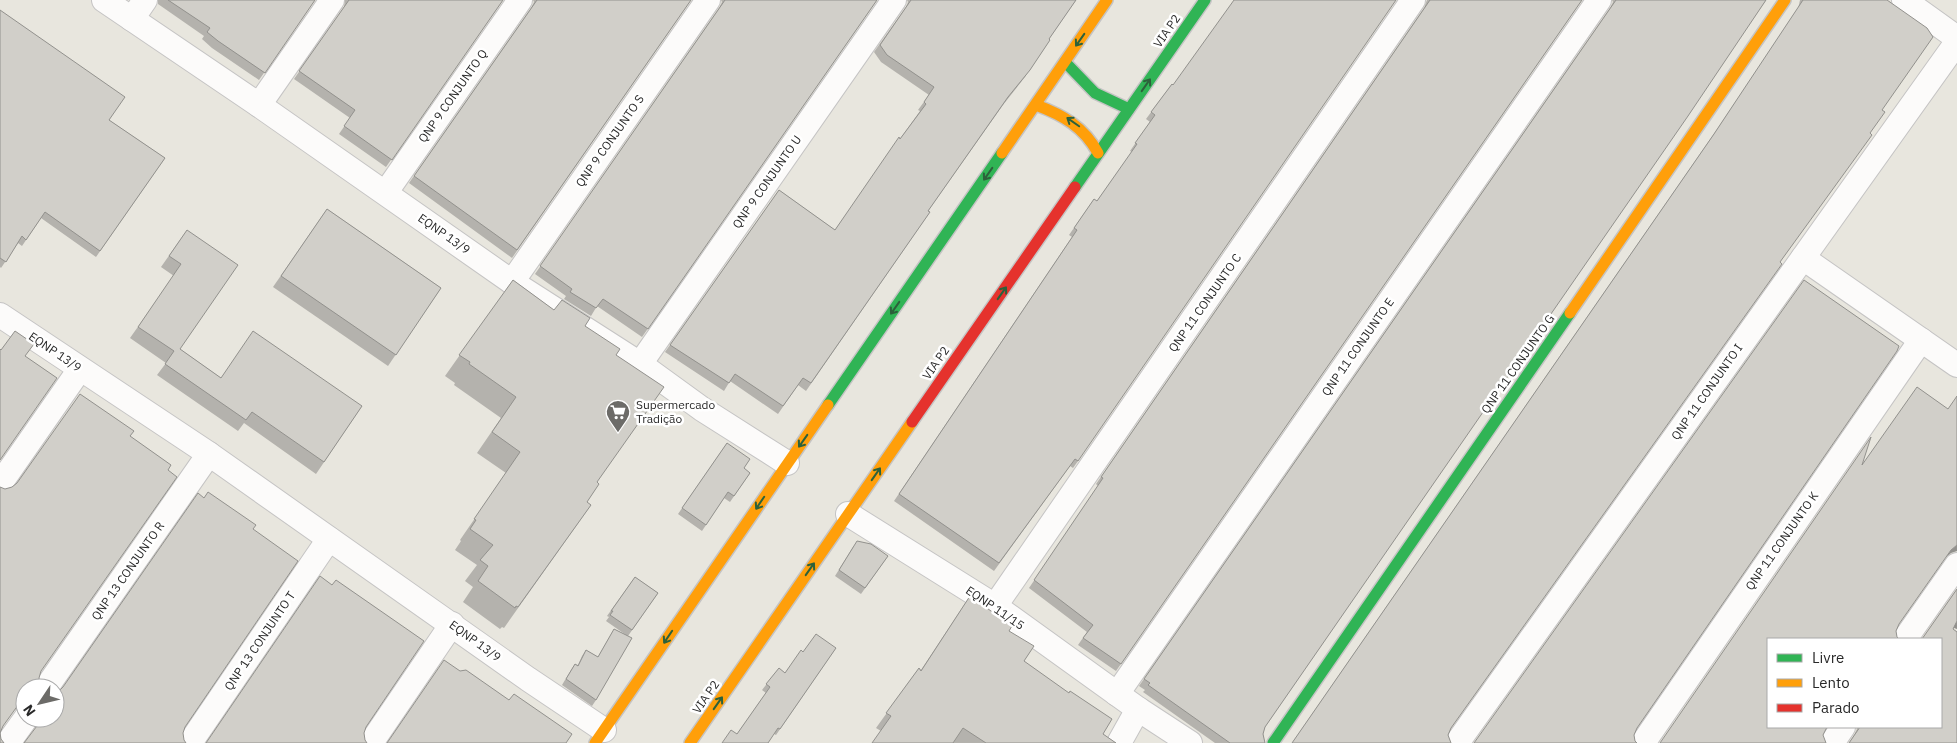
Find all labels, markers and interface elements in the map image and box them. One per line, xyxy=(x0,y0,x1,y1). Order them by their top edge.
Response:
street label: VIA P2 xyxy=(1150,11,1183,50)
one-way arrow xyxy=(1075,33,1085,47)
street label: QNP 9 CONJUNTO Q xyxy=(415,46,490,145)
one-way arrow xyxy=(1141,78,1151,92)
street label: QNP 9 CONJUNTO S xyxy=(572,92,647,190)
one-way arrow xyxy=(1066,117,1080,127)
street label: QNP 9 CONJUNTO U xyxy=(729,132,804,231)
one-way arrow xyxy=(983,167,993,181)
street label: EQNP 13/9 xyxy=(415,210,473,257)
street label: QNP 11 CONJUNTO C xyxy=(1165,250,1245,355)
one-way arrow xyxy=(997,286,1007,300)
street label: QNP 11 CONJUNTO E xyxy=(1318,295,1397,399)
one-way arrow xyxy=(890,300,900,314)
street label: QNP 11 CONJUNTO G xyxy=(1478,311,1557,416)
street label: EQNP 13/9 xyxy=(26,329,84,375)
street label: QNP 11 CONJUNTO I xyxy=(1668,341,1746,443)
street label: VIA P2 xyxy=(919,343,952,382)
place label: Supermercado Tradição xyxy=(636,397,716,426)
supermarket icon: Supermercado Tradição xyxy=(605,399,631,433)
one-way arrow xyxy=(798,434,808,448)
one-way arrow xyxy=(871,467,881,481)
street label: QNP 11 CONJUNTO K xyxy=(1742,488,1821,593)
one-way arrow xyxy=(755,496,765,510)
street label: QNP 13 CONJUNTO R xyxy=(88,518,167,623)
one-way arrow xyxy=(805,562,815,576)
street label: EQNP 11/15 xyxy=(963,582,1027,633)
street label: QNP 13 CONJUNTO T xyxy=(221,588,298,693)
street label: EQNP 13/9 xyxy=(447,617,504,664)
one-way arrow xyxy=(663,630,673,644)
legend xyxy=(1767,638,1942,728)
text: Livre xyxy=(1812,648,1844,667)
text: Lento xyxy=(1812,673,1850,692)
street label: VIA P2 xyxy=(689,677,722,716)
north arrow xyxy=(15,678,65,728)
one-way arrow xyxy=(713,696,723,710)
text: Parado xyxy=(1812,698,1860,717)
text: N xyxy=(19,701,40,720)

